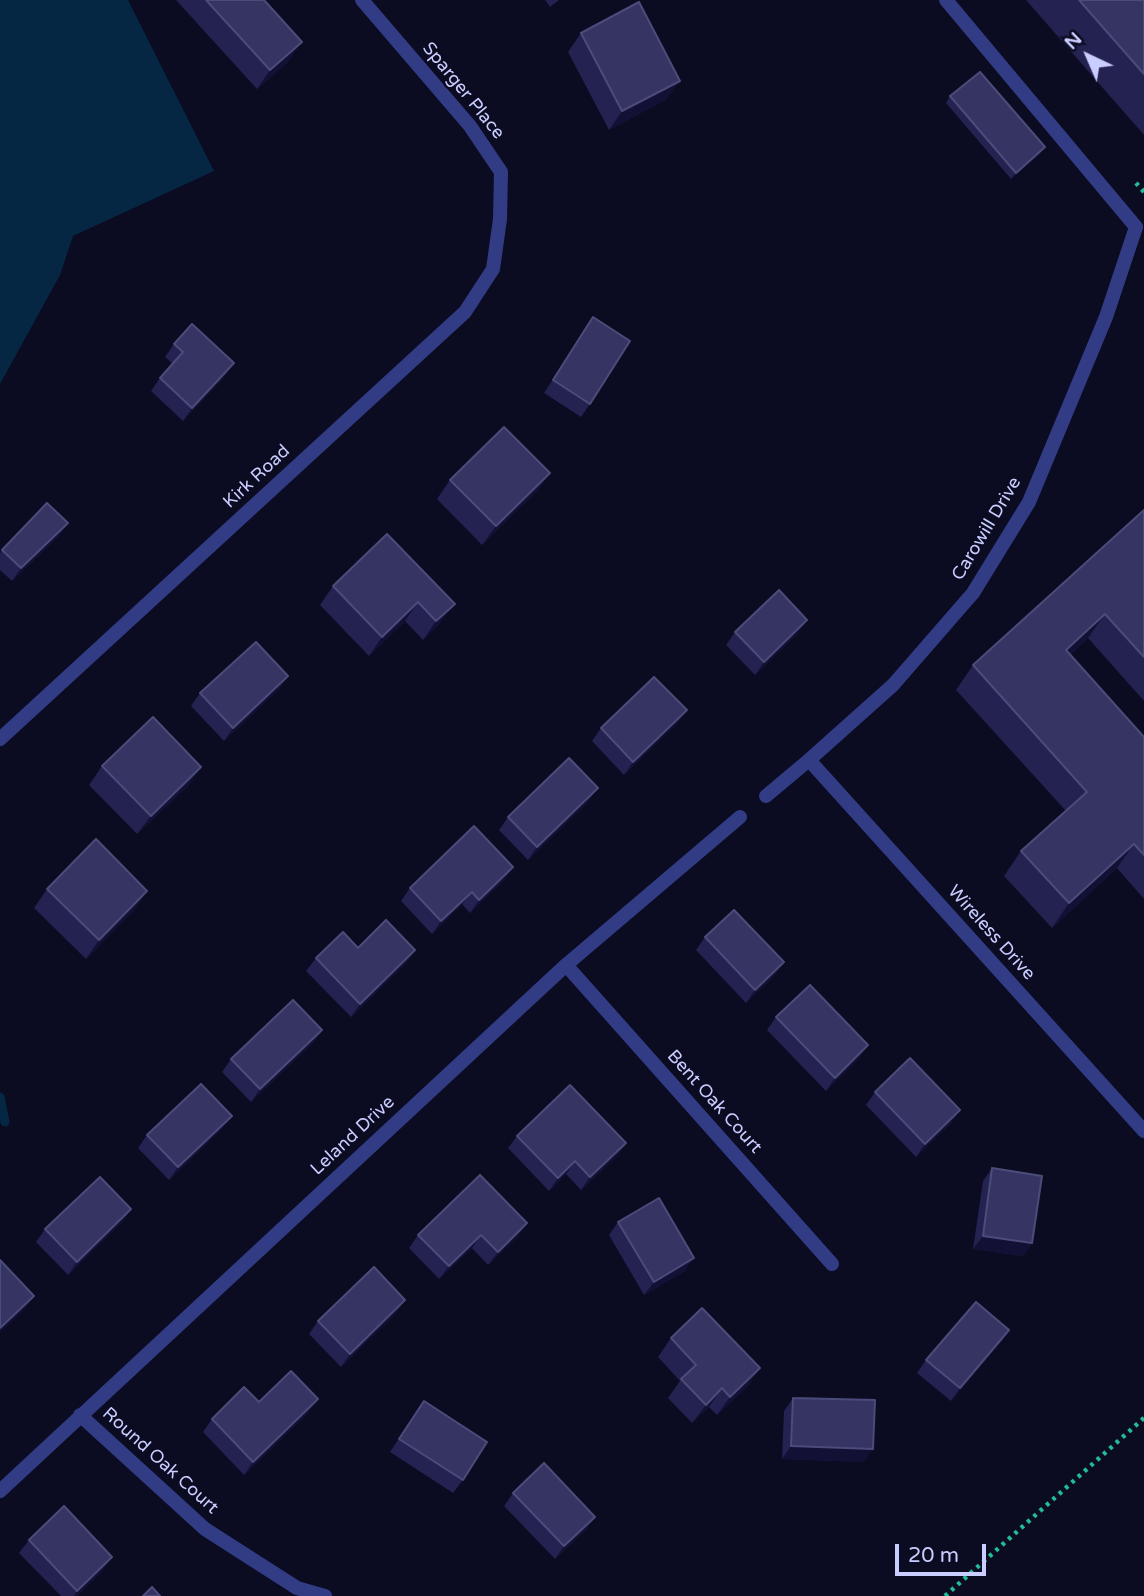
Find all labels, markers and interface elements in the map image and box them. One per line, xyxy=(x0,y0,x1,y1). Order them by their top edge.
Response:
north arrow xyxy=(1053,21,1123,91)
text: N xyxy=(1060,28,1087,54)
street label: Sparger Place xyxy=(417,38,509,144)
street label: Kirk Road xyxy=(219,441,295,513)
street label: Carowill Drive xyxy=(948,473,1026,585)
street label: Wireless Drive xyxy=(943,881,1039,985)
street label: Bent Oak Court xyxy=(662,1046,766,1158)
street label: Leland Drive xyxy=(307,1092,399,1180)
street label: Round Oak Court xyxy=(98,1403,222,1519)
scale bar xyxy=(899,1530,990,1574)
text: 20 m xyxy=(908,1543,959,1568)

